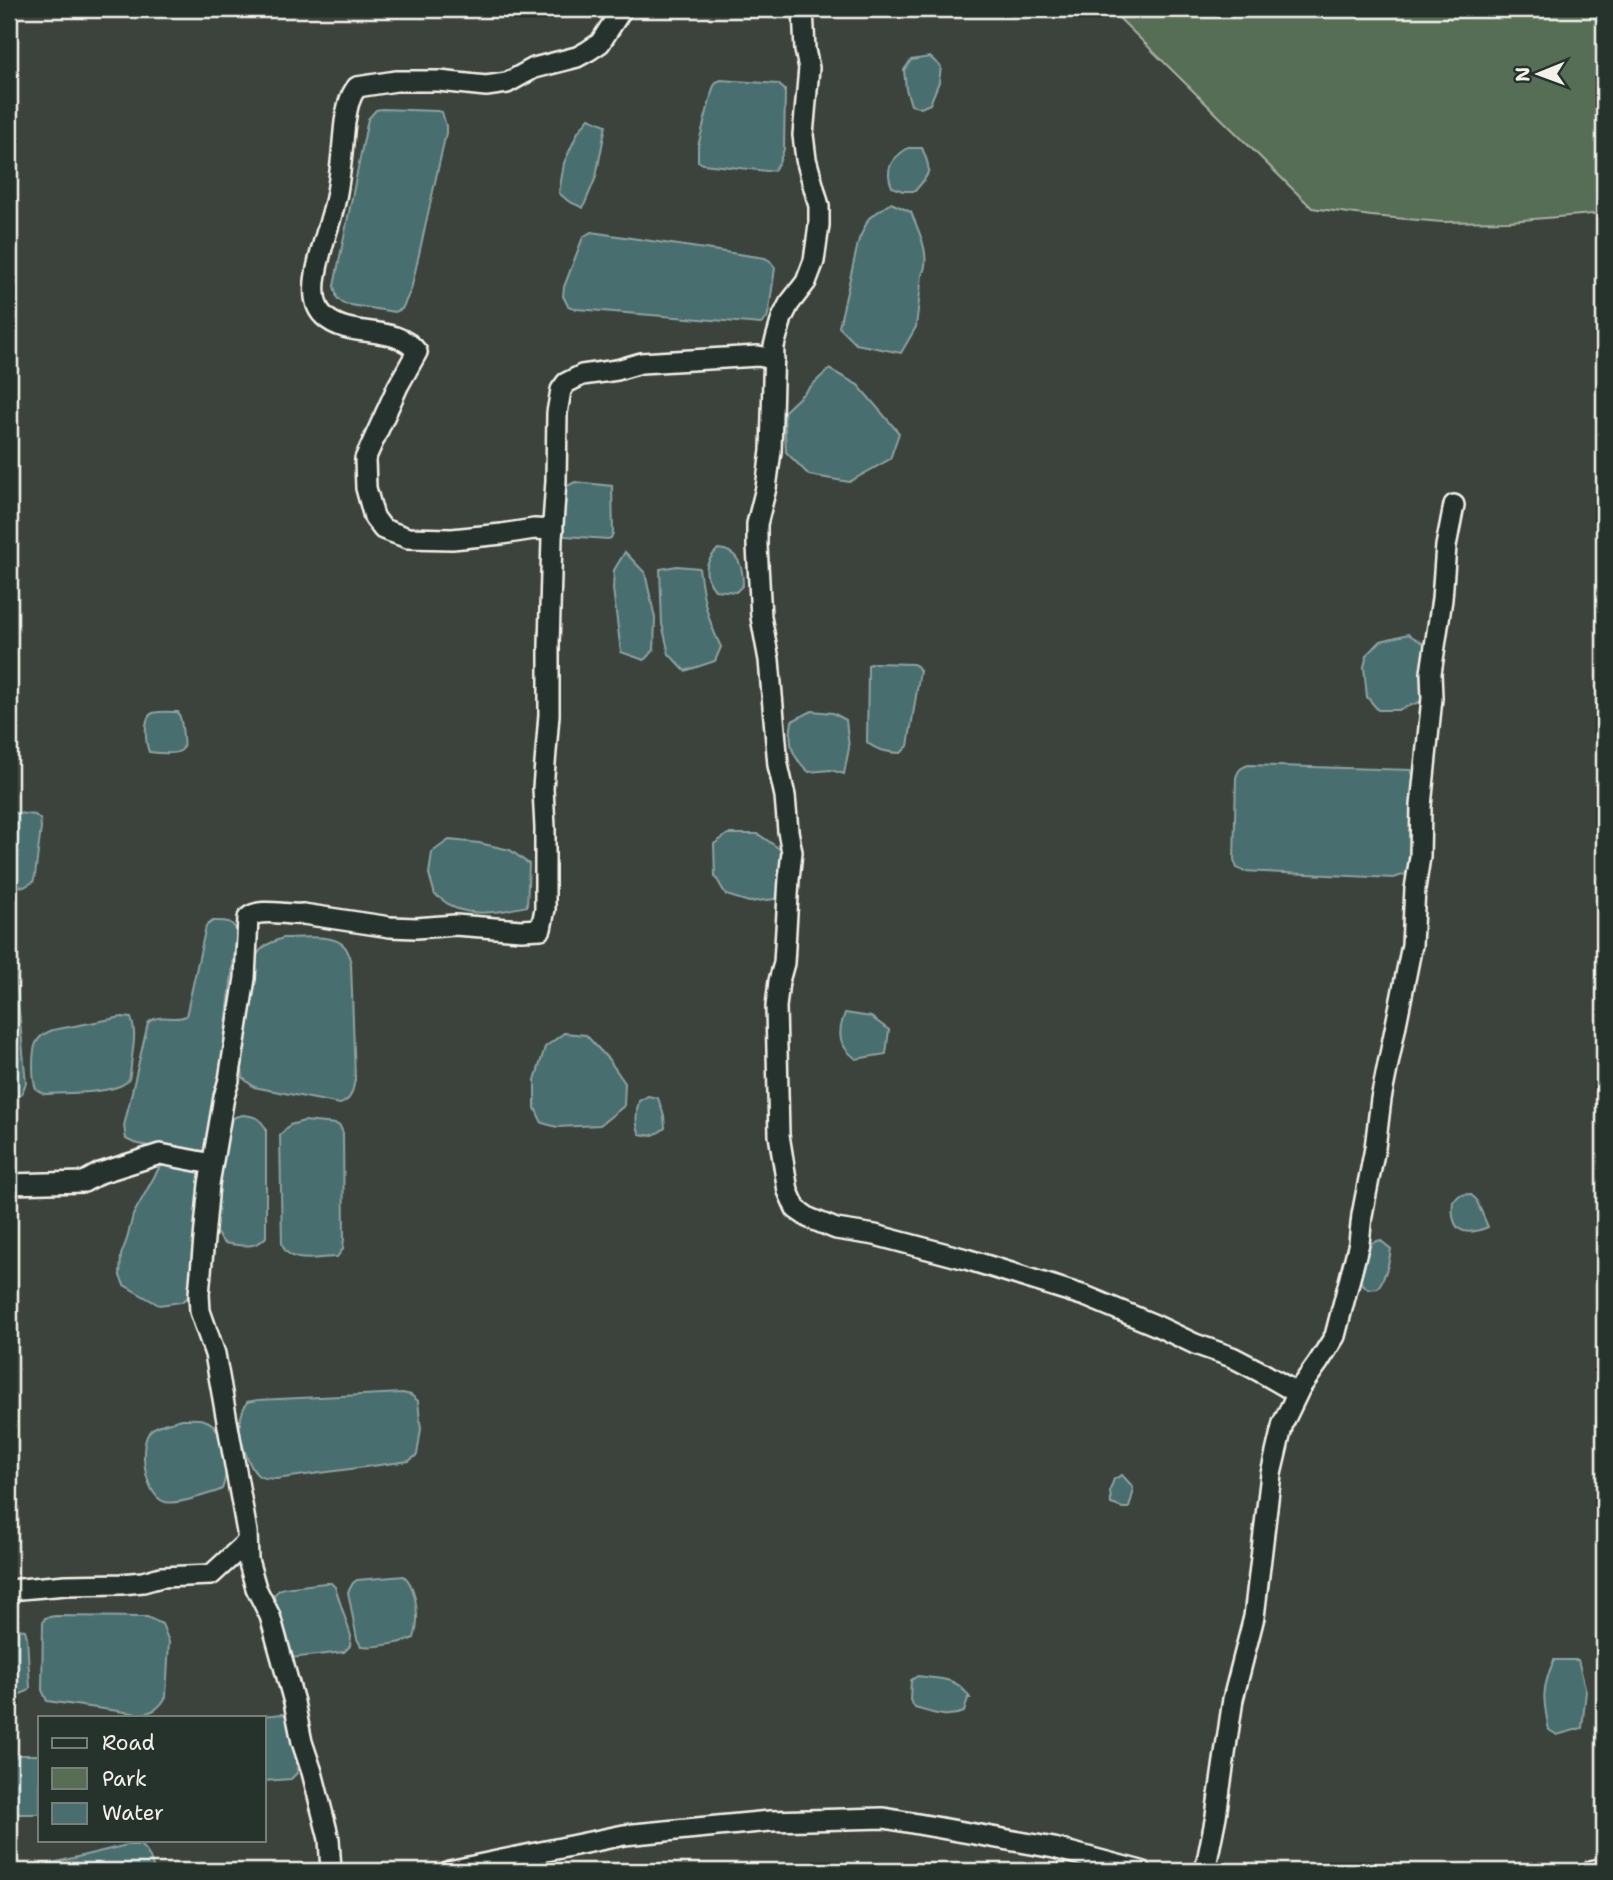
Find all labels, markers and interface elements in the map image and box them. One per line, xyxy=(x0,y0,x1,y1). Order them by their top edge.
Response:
north arrow xyxy=(1504,38,1574,108)
text: N xyxy=(1510,67,1535,82)
legend xyxy=(38,1716,266,1842)
text: Road xyxy=(102,1729,155,1757)
text: Park xyxy=(102,1765,147,1793)
text: Water xyxy=(102,1799,164,1827)

